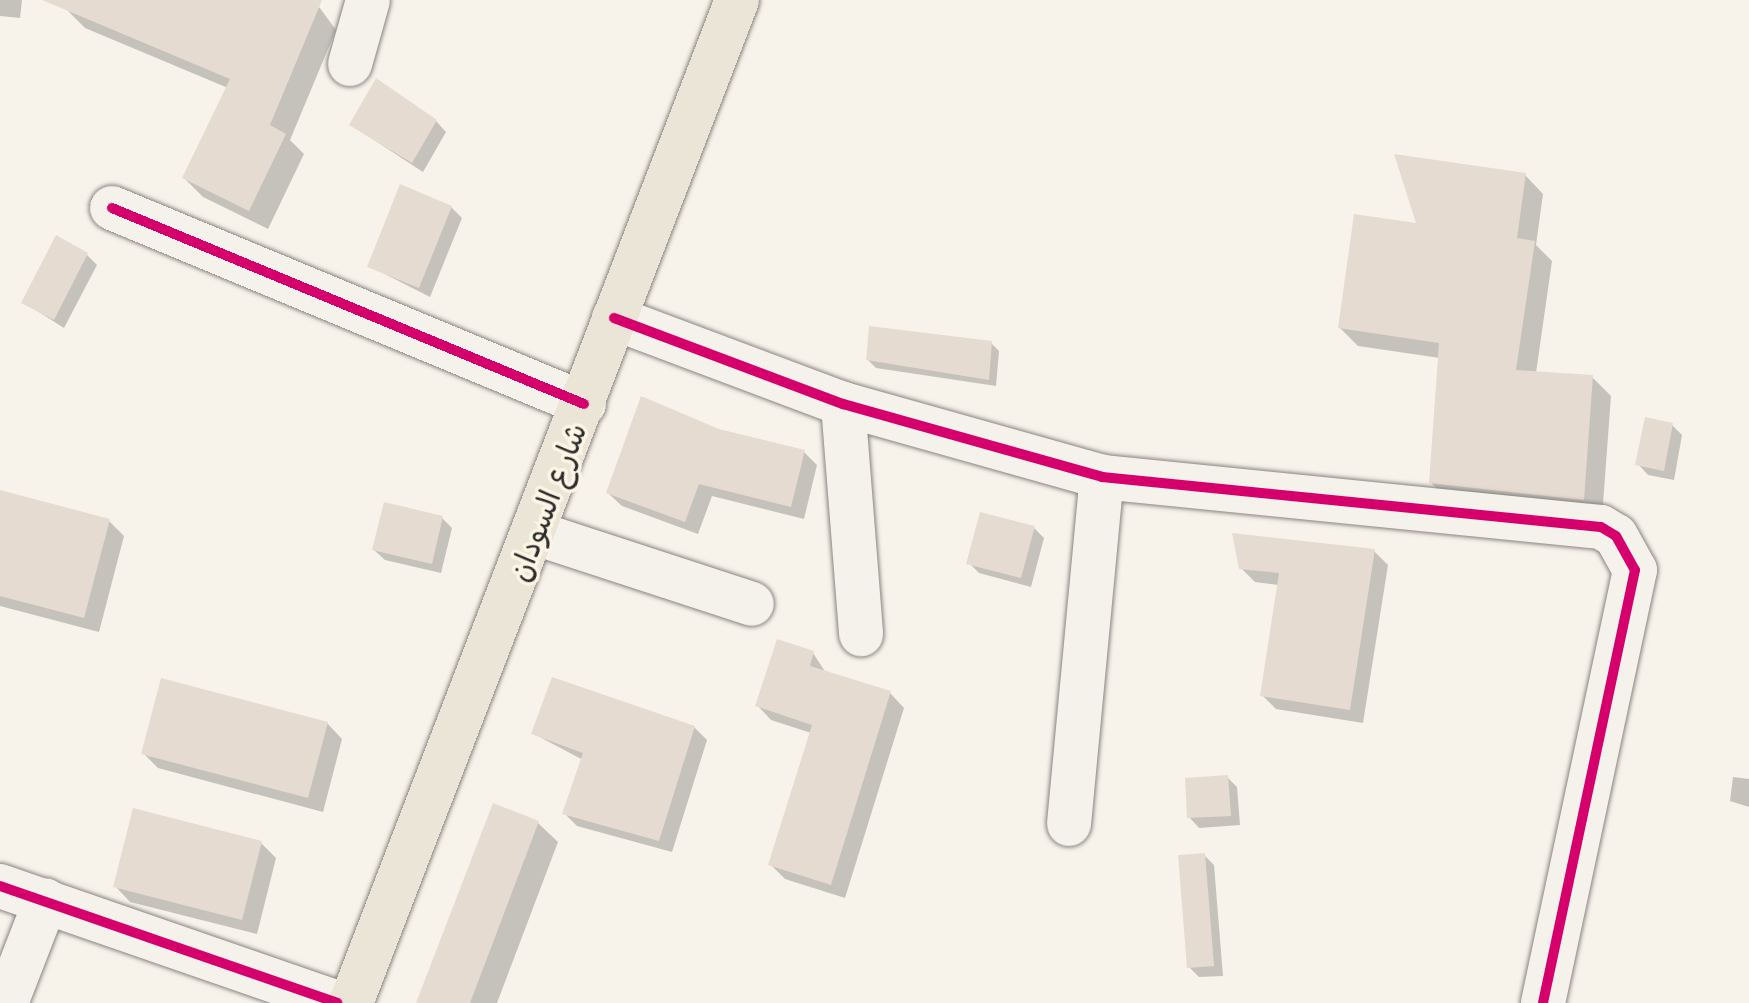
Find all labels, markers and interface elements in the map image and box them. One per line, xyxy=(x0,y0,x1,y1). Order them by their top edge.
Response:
street label: شارع السودان xyxy=(500,418,594,586)

